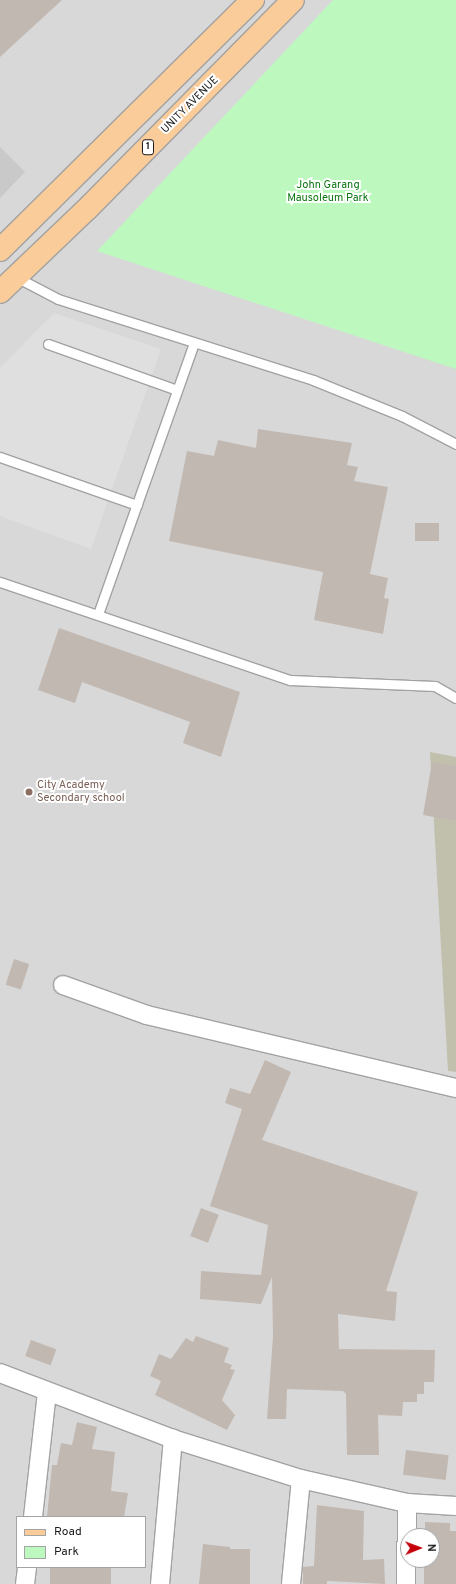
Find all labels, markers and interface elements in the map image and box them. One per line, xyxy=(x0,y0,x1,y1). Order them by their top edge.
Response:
street label: UNITY AVENUE xyxy=(158,73,222,137)
road number: 1 xyxy=(142,139,154,155)
park label: John Garang Mausoleum Park xyxy=(287,179,369,205)
place label: City Academy Secondary school xyxy=(37,779,125,805)
marker: City Academy Secondary school xyxy=(24,787,34,797)
legend xyxy=(16,1516,146,1568)
text: Road xyxy=(54,1524,82,1540)
north arrow xyxy=(400,1528,440,1568)
text: Park xyxy=(54,1544,79,1560)
text: N xyxy=(424,1544,438,1552)

